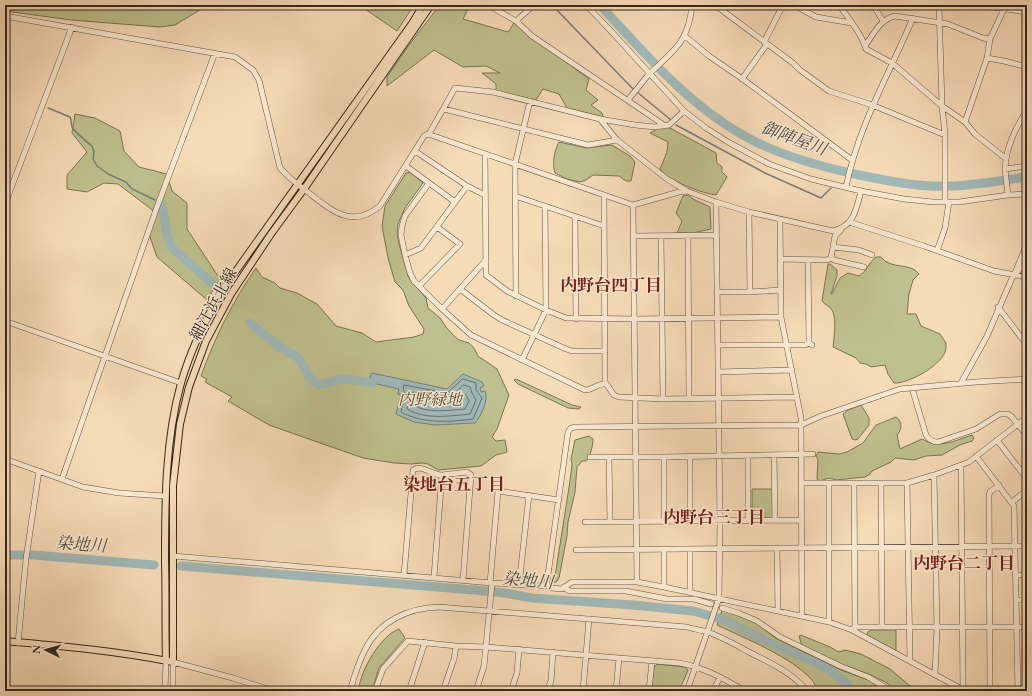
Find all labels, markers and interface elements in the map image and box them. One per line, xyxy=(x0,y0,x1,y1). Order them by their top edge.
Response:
water label: 御陣屋川 xyxy=(758,116,832,161)
street label: 細江浜北線 xyxy=(184,264,242,344)
district label: 内野台四丁目 xyxy=(560,274,662,296)
park label: 内野緑地 xyxy=(398,389,464,410)
district label: 染地台五丁目 xyxy=(403,473,505,495)
district label: 内野台三丁目 xyxy=(663,506,765,528)
water label: 染地川 xyxy=(55,531,109,557)
district label: 内野台二丁目 xyxy=(913,552,1015,574)
water label: 染地川 xyxy=(502,567,556,593)
north arrow xyxy=(26,630,66,670)
text: N xyxy=(29,644,43,654)

